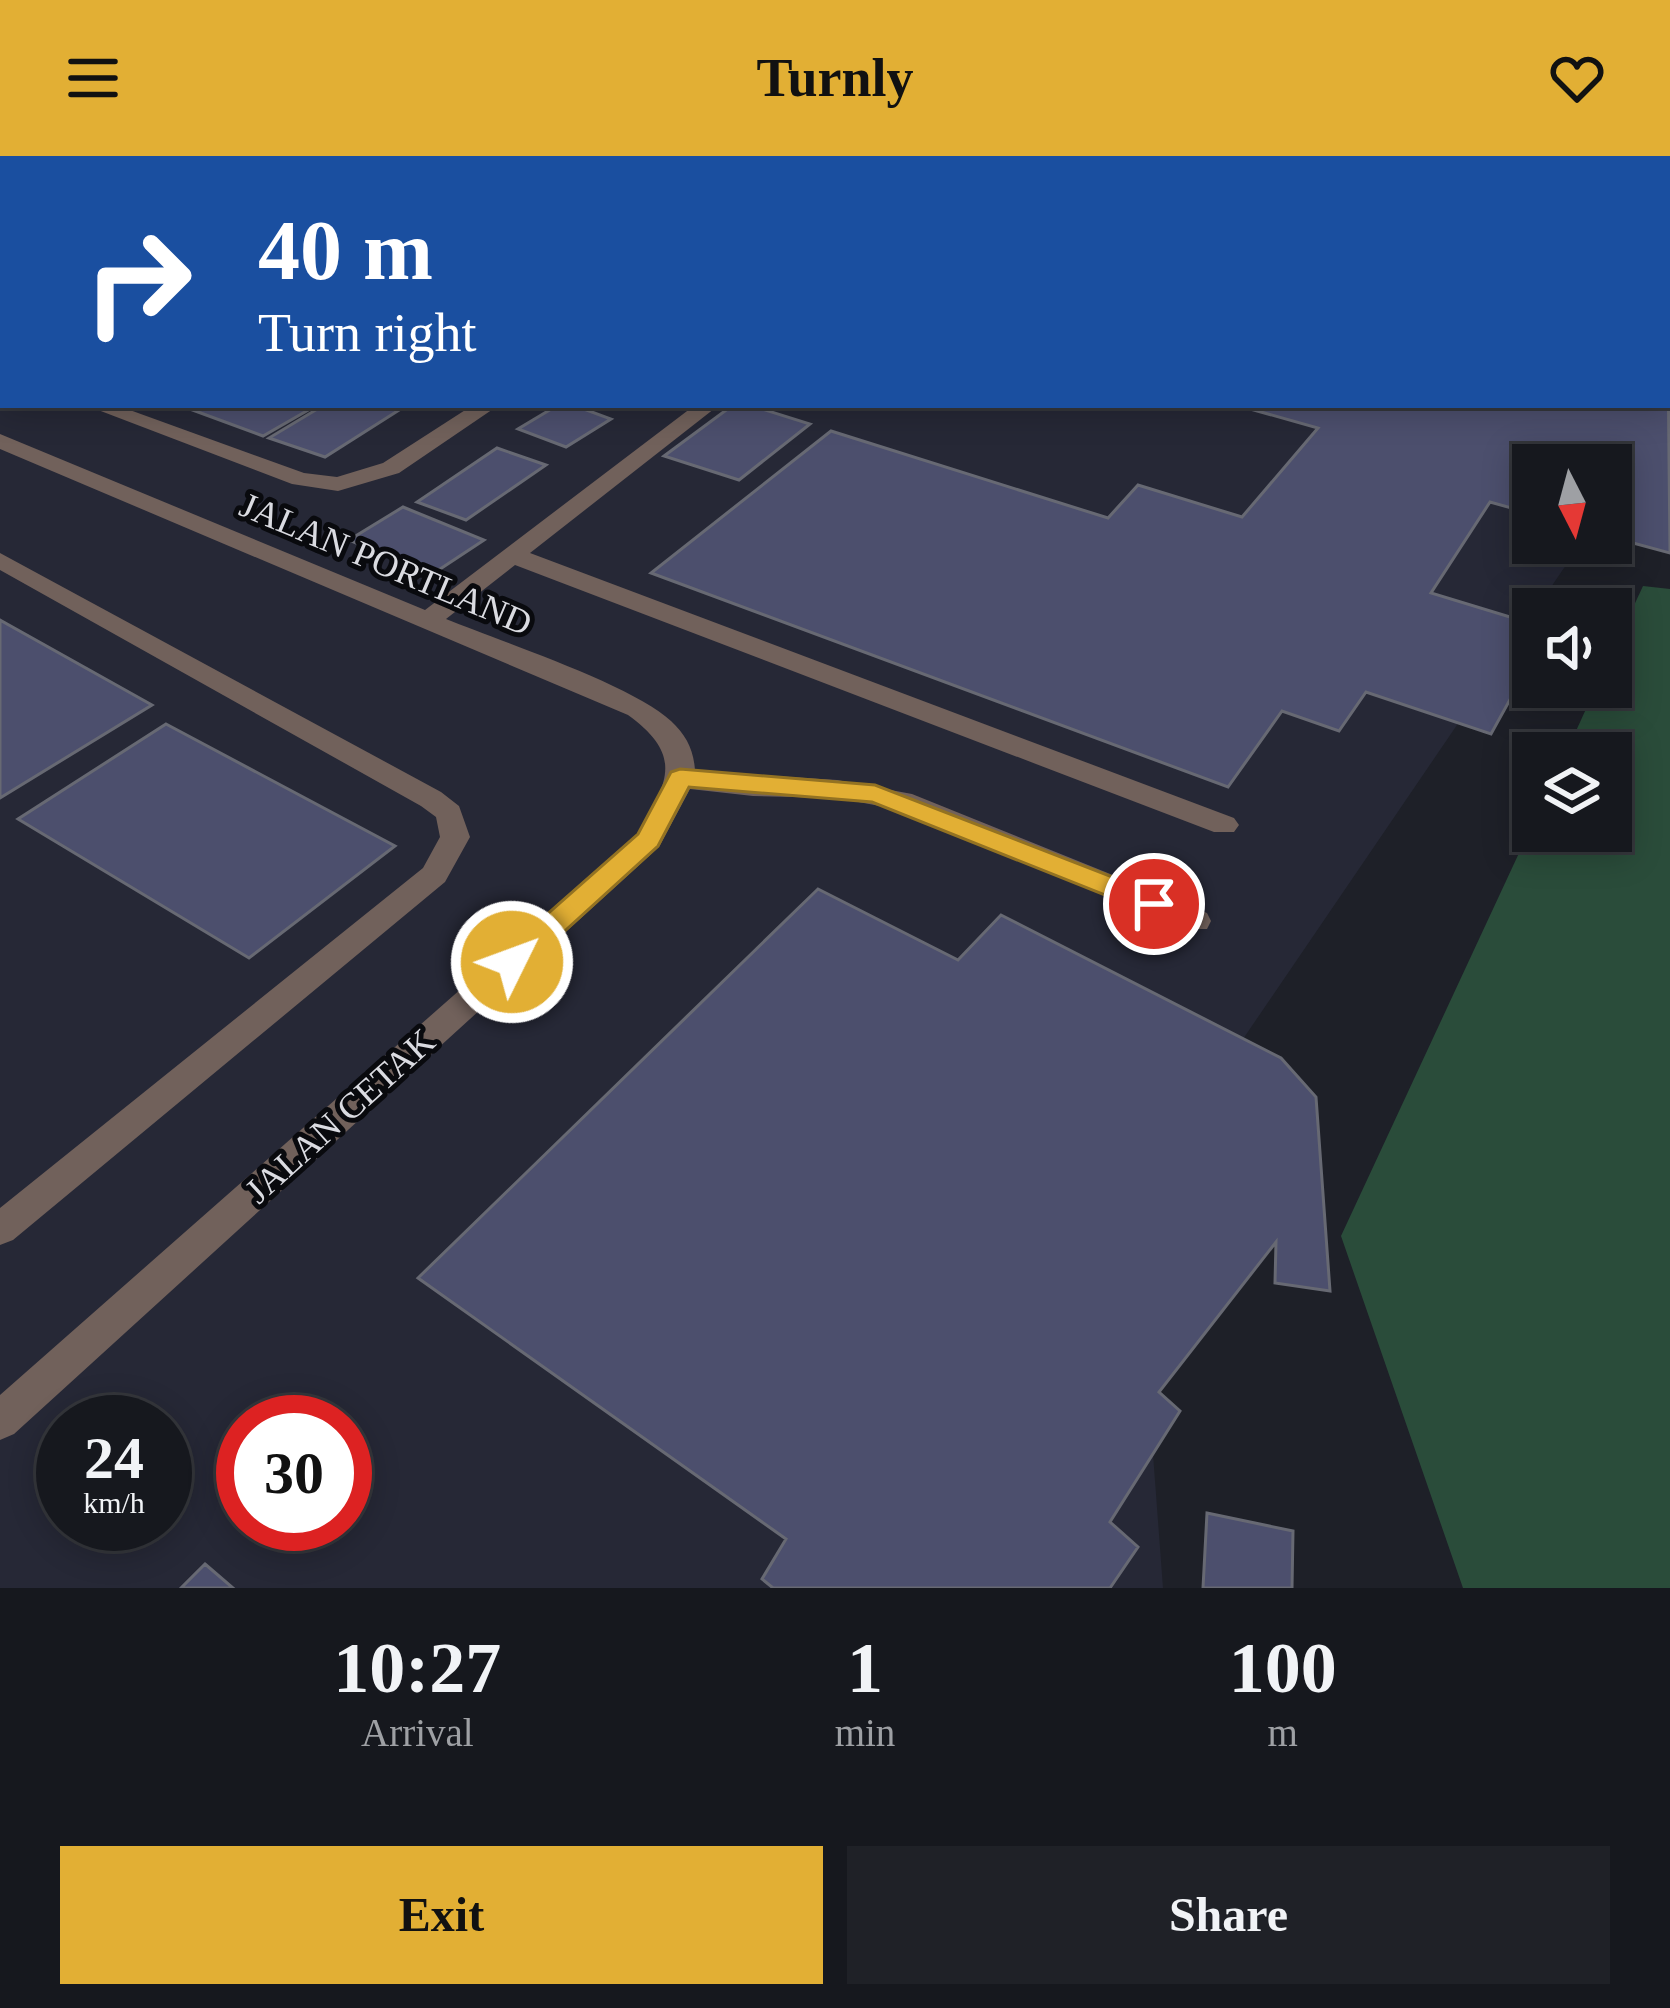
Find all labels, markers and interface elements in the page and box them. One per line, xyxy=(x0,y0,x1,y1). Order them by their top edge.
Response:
icon: menu xyxy=(60,45,126,111)
icon: heart xyxy=(1544,45,1610,111)
text: Turnly xyxy=(756,48,914,108)
icon: right xyxy=(60,204,216,360)
text: 40 m xyxy=(258,204,433,297)
text: Turn right xyxy=(258,303,477,363)
north arrow xyxy=(1512,444,1632,564)
map controls xyxy=(1512,444,1632,852)
street label: JALAN PORTLAND xyxy=(234,484,538,644)
button: sound xyxy=(1512,588,1632,708)
button: layers xyxy=(1512,732,1632,852)
pin xyxy=(1103,853,1205,955)
icon: arrive xyxy=(1121,871,1187,937)
position arrow xyxy=(449,899,575,1025)
street label: JALAN CETAK xyxy=(237,1021,443,1211)
speed limit sign: 30 xyxy=(216,1395,372,1551)
text: 24 xyxy=(84,1425,144,1491)
text: km/h xyxy=(83,1486,145,1519)
text: 10:27 xyxy=(333,1628,501,1708)
text: 1 xyxy=(847,1628,883,1708)
text: 100 xyxy=(1229,1628,1337,1708)
text: Arrival xyxy=(361,1711,474,1754)
text: min xyxy=(835,1711,895,1754)
text: m xyxy=(1267,1711,1298,1754)
button: Exit xyxy=(60,1846,823,1984)
button: Share xyxy=(847,1846,1610,1984)

